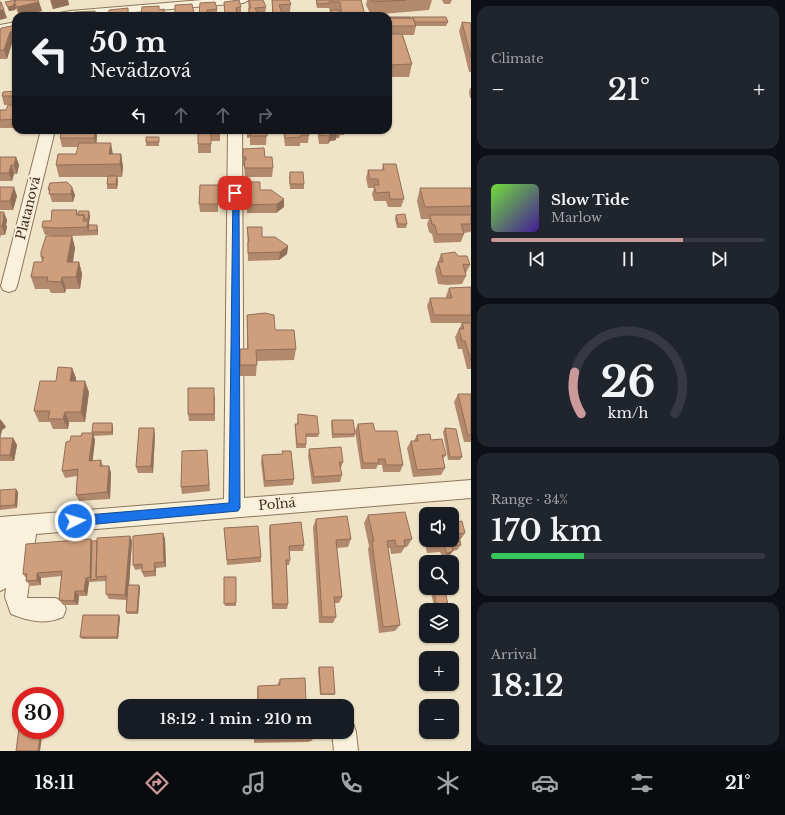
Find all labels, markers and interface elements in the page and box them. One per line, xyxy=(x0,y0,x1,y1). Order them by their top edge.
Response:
text: 50 m xyxy=(90,25,166,60)
icon: left xyxy=(24,28,76,80)
text: Climate xyxy=(491,50,544,67)
text: Nevädzová xyxy=(90,60,191,82)
text: 21° xyxy=(608,71,650,108)
text: − xyxy=(491,76,505,103)
text: + xyxy=(753,76,765,103)
icon: left xyxy=(128,104,150,126)
icon: ahead xyxy=(170,104,192,126)
icon: ahead xyxy=(212,104,234,126)
icon: right xyxy=(254,104,276,126)
street label: Platanová xyxy=(12,174,44,241)
pin xyxy=(218,176,252,210)
icon: arrive xyxy=(224,182,246,204)
text: Slow Tide xyxy=(551,190,629,209)
text: Marlow xyxy=(551,209,602,226)
icon: previous xyxy=(526,248,548,270)
icon: pause xyxy=(617,248,639,270)
icon: next xyxy=(708,248,730,270)
text: 26 xyxy=(600,356,656,407)
text: km/h xyxy=(608,403,648,421)
text: Range · 34% xyxy=(491,491,568,508)
street label: Poľná xyxy=(258,494,297,514)
position arrow xyxy=(54,500,96,542)
map controls xyxy=(419,507,459,739)
button: sound xyxy=(419,507,459,547)
text: 170 km xyxy=(491,512,602,549)
button: search xyxy=(419,555,459,595)
button: layers xyxy=(419,603,459,643)
text: Arrival xyxy=(491,646,537,663)
button: + xyxy=(419,651,459,691)
text: 18:12 xyxy=(491,667,564,704)
speed limit sign: 30 xyxy=(12,687,64,739)
button: − xyxy=(419,699,459,739)
text: 18:12 · 1 min · 210 m xyxy=(160,709,312,728)
icon: directions xyxy=(143,769,171,797)
icon: music xyxy=(240,769,268,797)
icon: phone xyxy=(337,769,365,797)
icon: climate xyxy=(434,769,462,797)
icon: car xyxy=(531,769,559,797)
icon: filters xyxy=(628,769,656,797)
text: 18:11 xyxy=(34,772,75,794)
text: 21° xyxy=(725,772,750,794)

